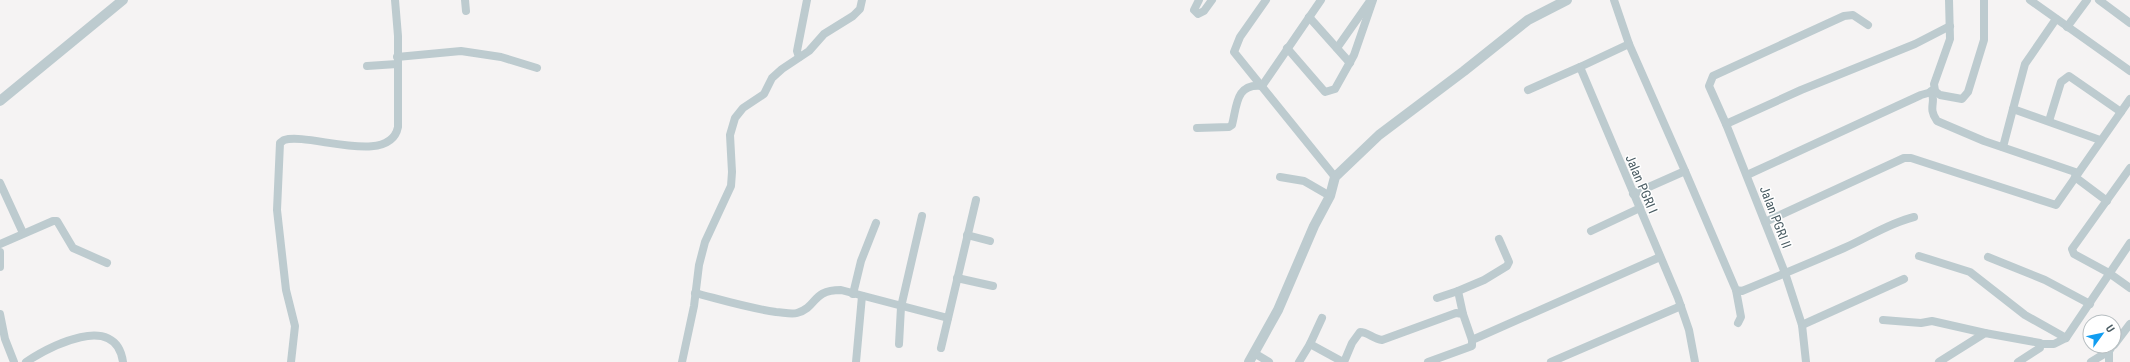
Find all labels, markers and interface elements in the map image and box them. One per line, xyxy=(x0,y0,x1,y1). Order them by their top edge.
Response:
street label: Jalan PGRI I xyxy=(1622,153,1661,216)
street label: Jalan PGRI II xyxy=(1757,184,1794,250)
north arrow xyxy=(2082,314,2122,354)
text: U xyxy=(2103,323,2117,335)

